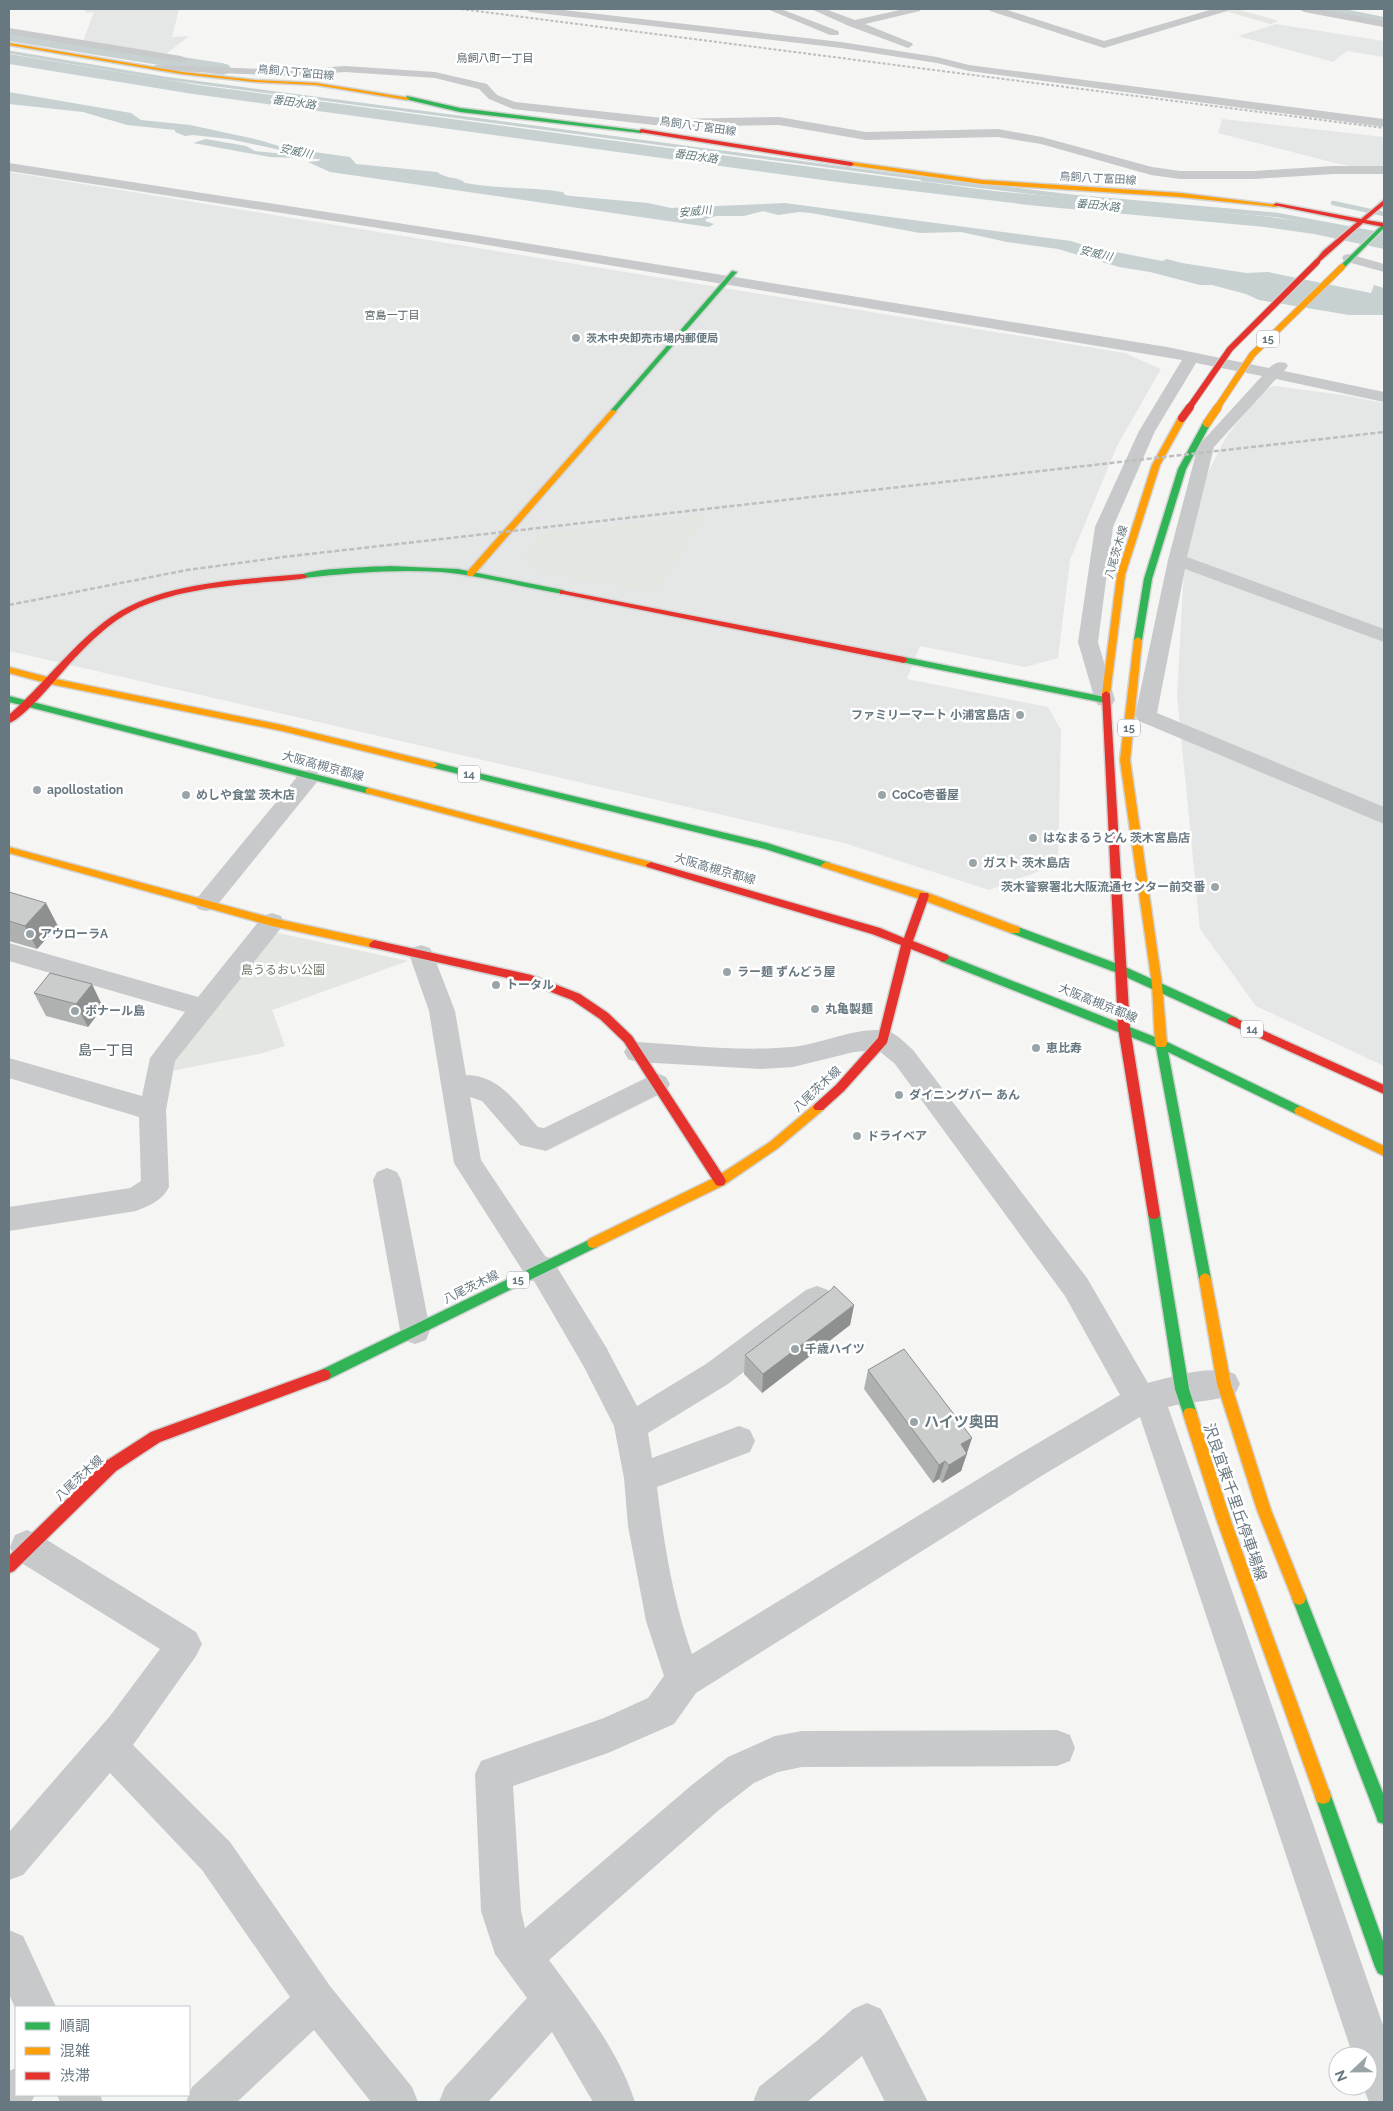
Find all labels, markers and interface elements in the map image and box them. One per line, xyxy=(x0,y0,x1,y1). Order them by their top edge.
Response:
district label: 鳥飼八町一丁目 xyxy=(457,52,534,65)
street label: 鳥飼八丁富田線 xyxy=(257,63,335,82)
water label: 番田水路 xyxy=(271,93,318,112)
street label: 鳥飼八丁富田線 xyxy=(659,115,737,138)
water label: 安威川 xyxy=(278,142,314,161)
water label: 番田水路 xyxy=(673,147,720,166)
street label: 鳥飼八丁富田線 xyxy=(1059,170,1137,187)
water label: 番田水路 xyxy=(1075,197,1122,214)
water label: 安威川 xyxy=(678,203,713,219)
water label: 安威川 xyxy=(1078,243,1114,264)
district label: 宮島一丁目 xyxy=(365,309,420,322)
road number: 15 xyxy=(1257,330,1279,348)
marker: 茨木中央卸売市場内郵便局 xyxy=(570,332,582,344)
place label: 茨木中央卸売市場内郵便局 xyxy=(586,332,718,345)
street label: 八尾茨木線 xyxy=(1103,524,1130,580)
place label: ファミリーマート 小浦宮島店 xyxy=(851,708,1010,722)
marker: ファミリーマート 小浦宮島店 xyxy=(1014,709,1026,721)
road number: 15 xyxy=(1118,720,1140,736)
street label: 大阪高槻京都線 xyxy=(281,748,365,784)
road number: 14 xyxy=(458,766,480,782)
place label: apollostation xyxy=(47,783,123,797)
marker: apollostation xyxy=(31,784,43,796)
place label: めしや食堂 茨木店 xyxy=(196,788,295,802)
place label: CoCo壱番屋 xyxy=(892,788,959,802)
marker: めしや食堂 茨木店 xyxy=(180,789,192,801)
marker: CoCo壱番屋 xyxy=(876,789,888,801)
place label: はなまるうどん 茨木宮島店 xyxy=(1043,831,1190,845)
marker: はなまるうどん 茨木宮島店 xyxy=(1027,832,1039,844)
street label: 大阪高槻京都線 xyxy=(673,851,757,887)
place label: ガスト 茨木島店 xyxy=(983,856,1070,870)
marker: ガスト 茨木島店 xyxy=(967,857,979,869)
place label: 茨木警察署北大阪流通センター前交番 xyxy=(1001,880,1206,894)
marker: 茨木警察署北大阪流通センター前交番 xyxy=(1209,881,1221,893)
place label: アウローラA xyxy=(40,927,109,941)
marker: アウローラA xyxy=(24,928,36,940)
park label: 島うるおい公園 xyxy=(241,963,325,977)
place label: ラー麺 ずんどう屋 xyxy=(737,965,836,979)
marker: ラー麺 ずんどう屋 xyxy=(721,966,733,978)
place label: トータル xyxy=(506,978,554,992)
marker: トータル xyxy=(490,979,502,991)
street label: 大阪高槻京都線 xyxy=(1056,981,1140,1025)
place label: 丸亀製麺 xyxy=(825,1002,873,1016)
marker: 丸亀製麺 xyxy=(809,1003,821,1015)
place label: ボナール島 xyxy=(85,1004,145,1018)
marker: ボナール島 xyxy=(69,1005,81,1017)
road number: 14 xyxy=(1241,1021,1263,1038)
place label: 恵比寿 xyxy=(1046,1041,1082,1055)
district label: 島一丁目 xyxy=(78,1042,134,1058)
marker: 恵比寿 xyxy=(1030,1042,1042,1054)
street label: 八尾茨木線 xyxy=(790,1063,844,1115)
place label: ダイニングバー あん xyxy=(909,1088,1020,1102)
marker: ダイニングバー あん xyxy=(893,1089,905,1101)
place label: ドライベア xyxy=(867,1129,927,1143)
marker: ドライベア xyxy=(851,1130,863,1142)
street label: 八尾茨木線 xyxy=(441,1268,501,1306)
road number: 15 xyxy=(507,1272,529,1288)
place label: 千歳ハイツ xyxy=(805,1342,865,1356)
marker: 千歳ハイツ xyxy=(789,1343,801,1355)
place label: ハイツ奥田 xyxy=(924,1413,999,1431)
marker: ハイツ奥田 xyxy=(908,1416,920,1428)
street label: 沢良宜東千里丘停車場線 xyxy=(1200,1421,1270,1583)
street label: 八尾茨木線 xyxy=(52,1452,106,1504)
legend xyxy=(15,2006,190,2096)
text: 順調 xyxy=(60,2017,90,2035)
text: 混雑 xyxy=(60,2042,90,2060)
north arrow xyxy=(1328,2046,1378,2096)
text: 渋滞 xyxy=(60,2067,90,2085)
text: N xyxy=(1332,2068,1350,2084)

